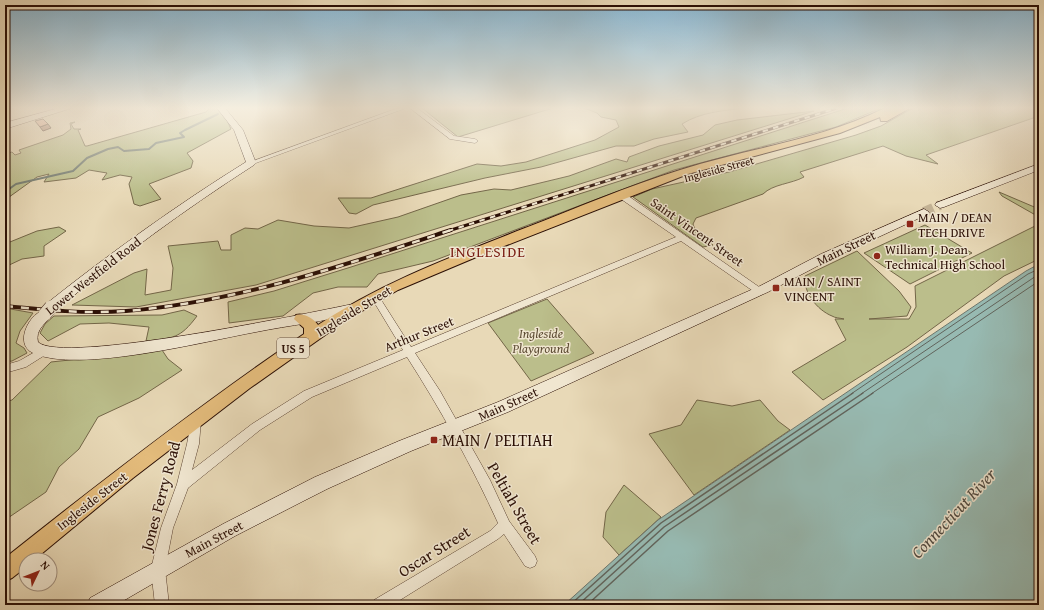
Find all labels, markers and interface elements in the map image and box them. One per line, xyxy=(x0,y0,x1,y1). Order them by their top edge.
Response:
street label: Ingleside Street xyxy=(682,152,756,186)
street label: Saint Vincent Street xyxy=(647,193,748,272)
place label: MAIN / DEAN TECH DRIVE xyxy=(918,208,992,242)
marker: MAIN / DEAN TECH DRIVE xyxy=(905,219,915,229)
street label: Main Street xyxy=(813,225,879,270)
street label: Lower Westfield Road xyxy=(41,232,145,320)
place label: William J. Dean Technical High School xyxy=(885,240,1006,274)
district label: INGLESIDE xyxy=(450,241,526,262)
marker: William J. Dean Technical High School xyxy=(872,251,882,261)
place label: MAIN / SAINT VINCENT xyxy=(784,272,862,306)
street label: Ingleside Street xyxy=(313,281,396,341)
marker: MAIN / SAINT VINCENT xyxy=(771,283,781,293)
street label: Arthur Street xyxy=(381,311,457,357)
park label: Ingleside Playground xyxy=(511,324,570,358)
road number: US 5 xyxy=(277,338,309,358)
street label: Main Street xyxy=(475,382,541,426)
place label: MAIN / PELTIAH xyxy=(442,428,553,452)
marker: MAIN / PELTIAH xyxy=(429,435,439,445)
street label: Jones Ferry Road xyxy=(133,438,186,555)
street label: Peltiah Street xyxy=(482,457,548,549)
water label: Connecticut River xyxy=(905,462,1002,564)
street label: Ingleside Street xyxy=(53,467,132,535)
street label: Main Street xyxy=(181,516,247,562)
street label: Oscar Street xyxy=(393,519,475,583)
north arrow xyxy=(18,552,58,592)
text: N xyxy=(37,557,54,574)

